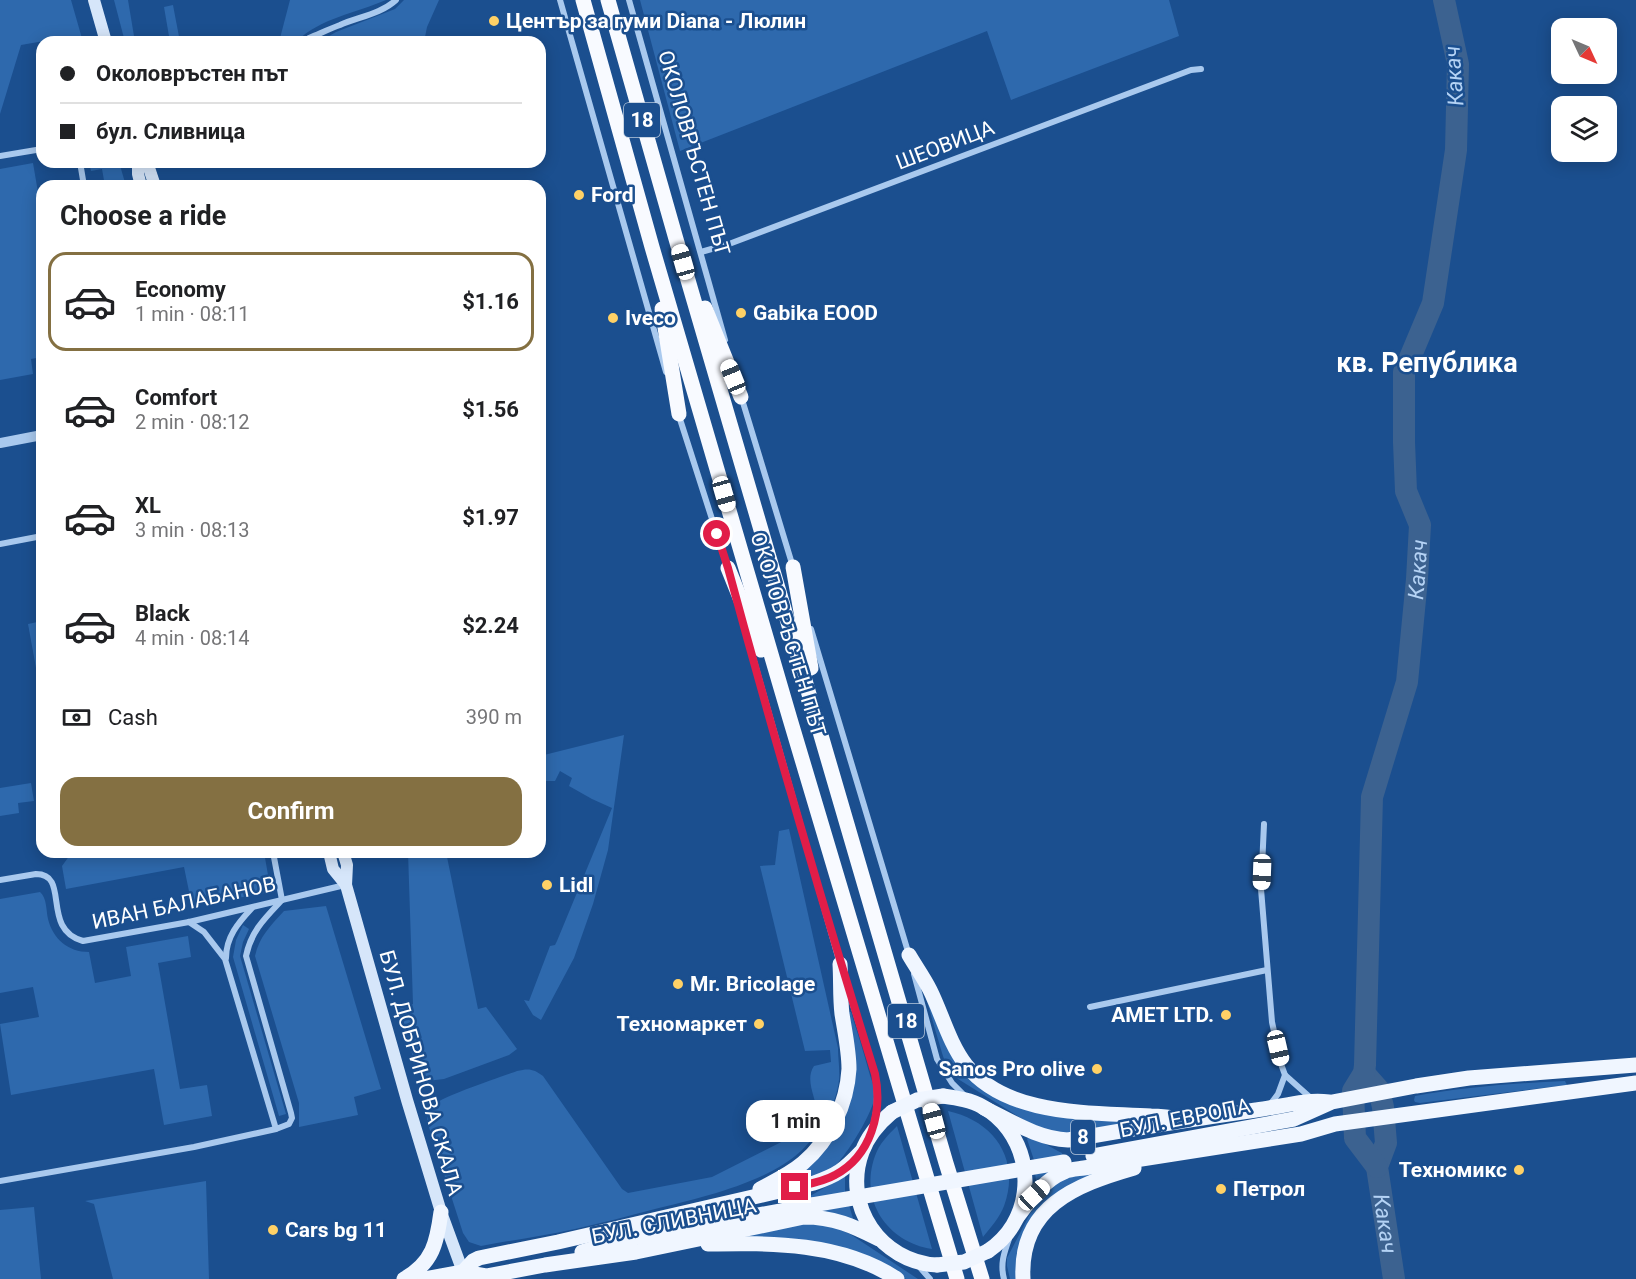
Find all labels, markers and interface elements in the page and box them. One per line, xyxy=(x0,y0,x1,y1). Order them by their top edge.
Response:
place label: Център за гуми Diana - Люлин xyxy=(506,9,806,33)
marker: Център за гуми Diana - Люлин xyxy=(487,14,501,28)
north arrow xyxy=(1551,18,1617,84)
map controls xyxy=(1551,18,1617,162)
water label: Какач xyxy=(1439,45,1469,107)
street label: ОКОЛОВРЪСТЕН ПЪТ xyxy=(653,48,735,259)
text: Околовръстен път xyxy=(96,61,288,86)
button: layers xyxy=(1551,96,1617,162)
road number: 18 xyxy=(624,103,660,137)
street label: ШЕОВИЦА xyxy=(892,115,998,175)
text: бул. Сливница xyxy=(96,119,245,144)
place label: Ford xyxy=(591,183,633,207)
marker: Ford xyxy=(572,188,586,202)
text: Choose a ride xyxy=(60,200,226,232)
car xyxy=(669,242,697,282)
icon: car xyxy=(63,275,117,329)
text: Economy xyxy=(135,277,226,302)
text: $1.16 xyxy=(462,289,519,314)
place label: Gabika EOOD xyxy=(753,301,878,325)
text: 1 min · 08:11 xyxy=(135,302,250,326)
place label: Iveco xyxy=(625,306,676,330)
marker: Gabika EOOD xyxy=(734,306,748,320)
marker: Iveco xyxy=(606,311,620,325)
district label: кв. Република xyxy=(1336,347,1518,379)
car xyxy=(718,357,748,397)
icon: car xyxy=(63,383,117,437)
text: Comfort xyxy=(135,385,217,410)
text: $1.56 xyxy=(462,397,519,422)
text: 2 min · 08:12 xyxy=(135,410,250,434)
car xyxy=(710,474,738,514)
icon: car xyxy=(63,491,117,545)
text: XL xyxy=(135,493,161,518)
text: $1.97 xyxy=(462,505,519,530)
text: 3 min · 08:13 xyxy=(135,518,250,542)
route start xyxy=(703,520,730,547)
street label: ОКОЛОВРЪСТЕН ПЪТ xyxy=(746,529,831,739)
water label: Какач xyxy=(1403,539,1432,601)
icon: car xyxy=(63,599,117,653)
text: Black xyxy=(135,601,190,626)
text: $2.24 xyxy=(462,613,519,638)
text: 4 min · 08:14 xyxy=(135,626,250,650)
icon: cash xyxy=(60,701,93,734)
text: Cash xyxy=(108,705,158,730)
text: 390 m xyxy=(466,705,522,729)
button: Confirm xyxy=(60,777,522,846)
car xyxy=(1252,854,1272,890)
street label: ИВАН БАЛАБАНОВ xyxy=(90,872,278,934)
place label: Lidl xyxy=(559,873,593,897)
marker: Lidl xyxy=(540,878,554,892)
street label: БУЛ. ДОБРИНОВА СКАЛА xyxy=(374,948,468,1199)
place label: Mr. Bricolage xyxy=(690,972,815,996)
marker: Mr. Bricolage xyxy=(671,977,685,991)
place label: AMET LTD. xyxy=(1111,1003,1214,1027)
road number: 18 xyxy=(888,1004,924,1038)
marker: AMET LTD. xyxy=(1219,1008,1233,1022)
place label: Техномаркет xyxy=(617,1012,747,1036)
marker: Техномаркет xyxy=(752,1017,766,1031)
car xyxy=(1265,1028,1291,1068)
place label: Sanos Pro olive xyxy=(938,1057,1085,1081)
marker: Sanos Pro olive xyxy=(1090,1062,1104,1076)
street label: БУЛ. ЕВРОПА xyxy=(1118,1094,1253,1142)
callout: 1 min xyxy=(746,1100,844,1142)
car xyxy=(921,1101,947,1141)
text: 1 min xyxy=(770,1109,821,1133)
road number: 8 xyxy=(1071,1120,1095,1154)
place label: Техномикс xyxy=(1399,1158,1507,1182)
marker: Техномикс xyxy=(1512,1163,1526,1177)
route end xyxy=(781,1173,808,1200)
car xyxy=(1015,1176,1053,1214)
place label: Петрол xyxy=(1233,1177,1305,1201)
marker: Петрол xyxy=(1214,1182,1228,1196)
water label: Какач xyxy=(1369,1192,1402,1255)
street label: БУЛ. СЛИВНИЦА xyxy=(590,1193,759,1249)
place label: Cars bg 11 xyxy=(285,1218,387,1242)
marker: Cars bg 11 xyxy=(266,1223,280,1237)

